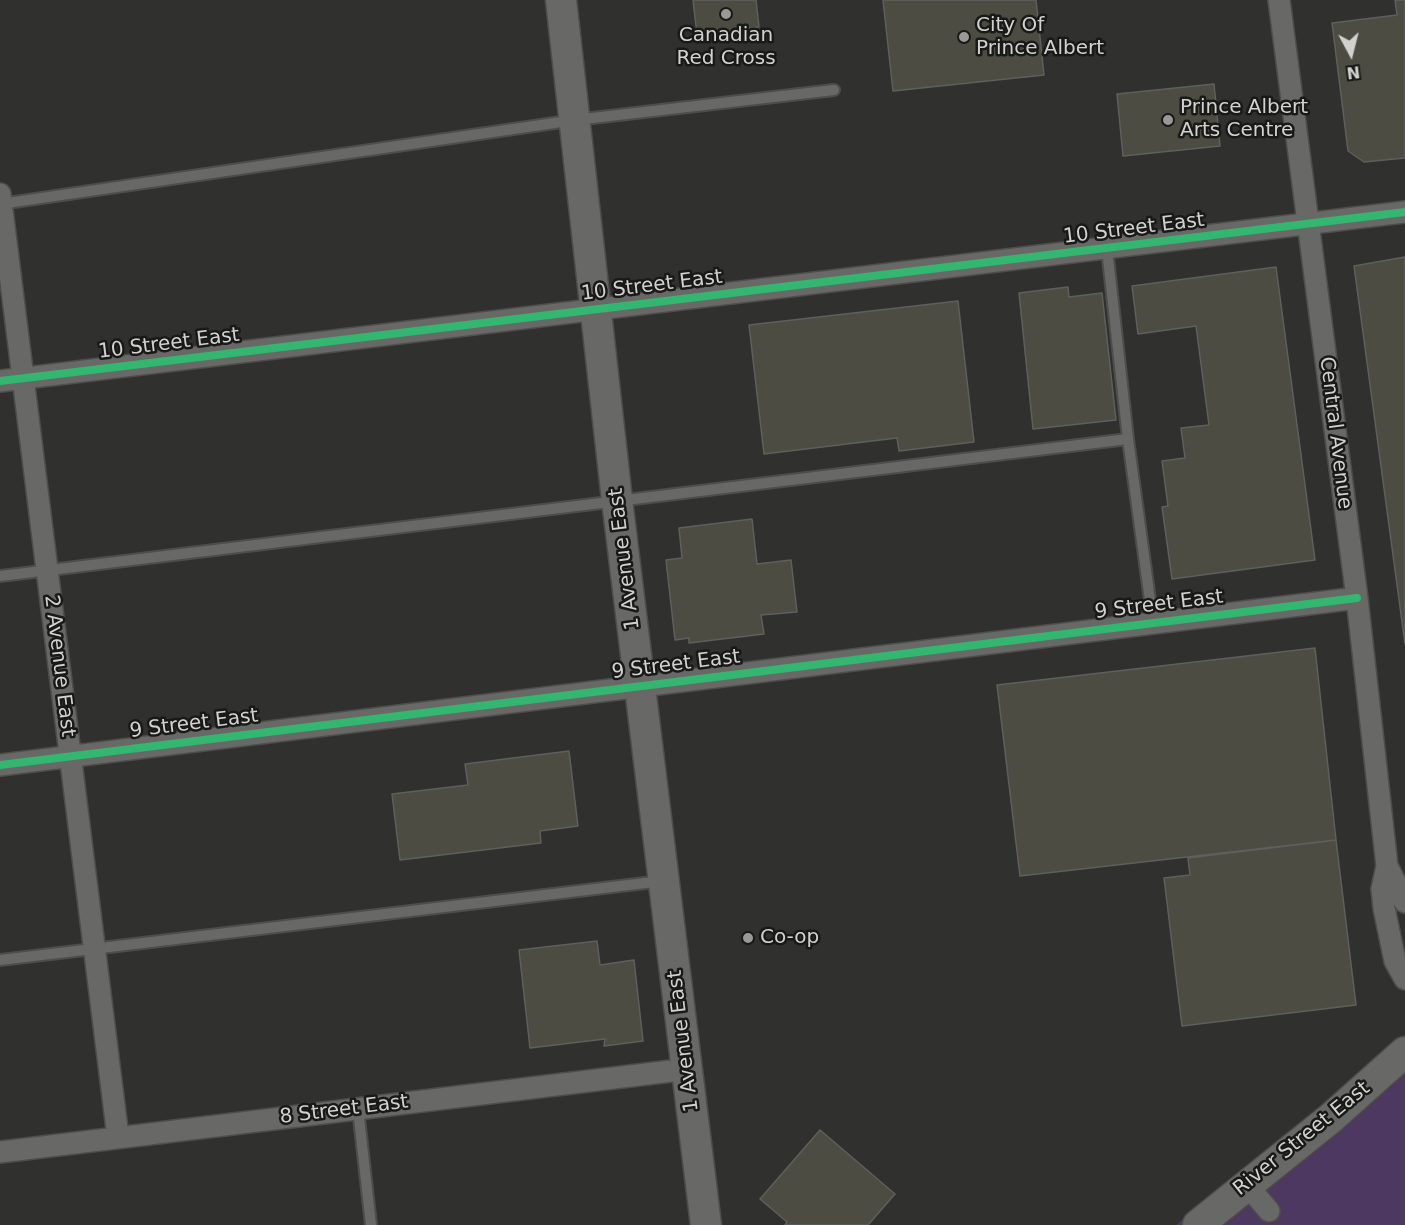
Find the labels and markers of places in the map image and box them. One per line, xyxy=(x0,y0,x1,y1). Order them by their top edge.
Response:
marker: Canadian Red Cross xyxy=(719,7,733,21)
place label: City Of Prince Albert xyxy=(976,14,1104,61)
place label: Canadian Red Cross xyxy=(676,24,776,71)
marker: City Of Prince Albert xyxy=(957,30,971,44)
place label: Prince Albert Arts Centre xyxy=(1180,96,1308,143)
marker: Prince Albert Arts Centre xyxy=(1161,113,1175,127)
place label: Co-op xyxy=(760,926,819,950)
marker: Co-op xyxy=(741,931,755,945)

